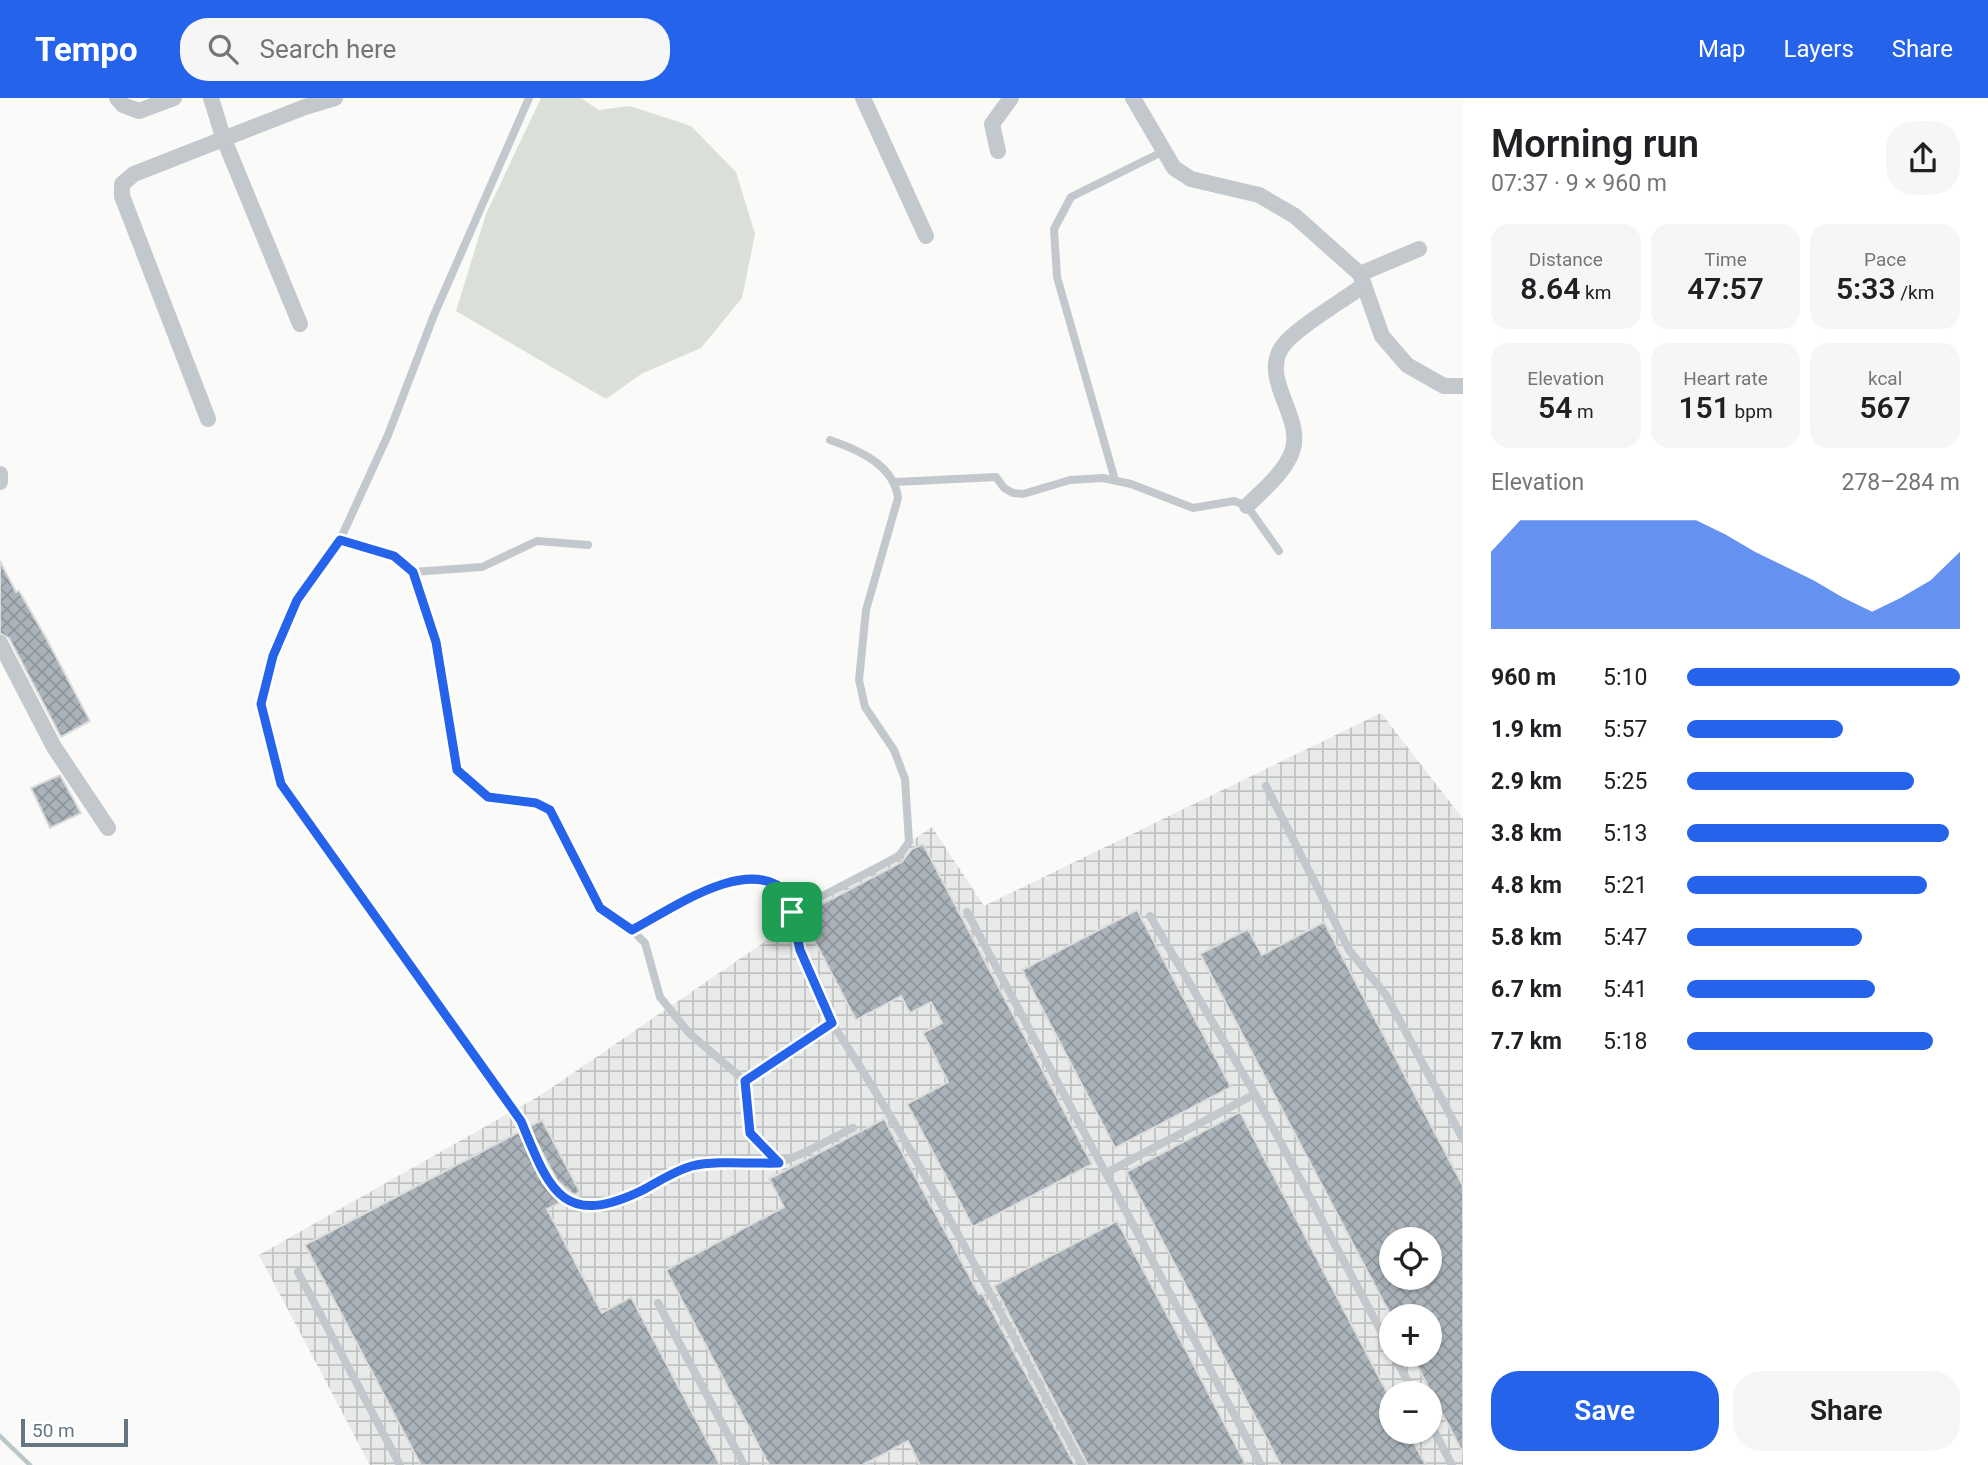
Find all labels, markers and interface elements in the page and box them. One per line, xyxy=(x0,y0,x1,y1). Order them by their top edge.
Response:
search box xyxy=(180,18,670,81)
text: Tempo xyxy=(35,30,138,69)
icon: search xyxy=(204,30,242,68)
text: Search here xyxy=(260,34,396,64)
text: Map xyxy=(1698,35,1746,63)
text: Layers xyxy=(1784,35,1854,63)
text: Share xyxy=(1892,35,1953,63)
button: share xyxy=(1886,121,1960,195)
text: Morning run xyxy=(1491,122,1699,166)
text: 07:37 · 9 × 960 m xyxy=(1491,170,1667,197)
text: Distance xyxy=(1529,248,1603,271)
text: Time xyxy=(1704,248,1747,271)
text: Pace xyxy=(1864,248,1906,271)
text: 8.64 xyxy=(1520,271,1580,306)
text: 47:57 xyxy=(1687,271,1764,306)
text: 5:33 xyxy=(1836,271,1896,306)
text: km xyxy=(1580,281,1611,304)
text: /km xyxy=(1896,281,1934,304)
text: Elevation xyxy=(1527,367,1604,390)
text: Heart rate xyxy=(1683,367,1768,390)
text: kcal xyxy=(1868,367,1902,390)
text: 54 xyxy=(1538,390,1572,425)
text: 151 xyxy=(1678,390,1730,425)
text: 567 xyxy=(1859,390,1911,425)
text: m xyxy=(1572,400,1594,423)
text: bpm xyxy=(1730,400,1773,423)
text: Elevation xyxy=(1491,469,1584,496)
text: 278–284 m xyxy=(1841,469,1960,496)
text: 960 m xyxy=(1491,664,1556,691)
text: 5:10 xyxy=(1603,664,1647,691)
text: 1.9 km xyxy=(1491,716,1562,743)
text: 5:57 xyxy=(1603,716,1647,743)
text: 2.9 km xyxy=(1491,768,1562,795)
text: 5:25 xyxy=(1603,768,1647,795)
text: 3.8 km xyxy=(1491,820,1562,847)
text: 5:13 xyxy=(1603,820,1647,847)
text: 4.8 km xyxy=(1491,872,1562,899)
text: 5:21 xyxy=(1603,872,1647,899)
pin xyxy=(762,882,822,942)
icon: arrive xyxy=(773,893,811,931)
text: 5.8 km xyxy=(1491,924,1562,951)
text: 5:47 xyxy=(1603,924,1647,951)
text: 6.7 km xyxy=(1491,976,1562,1003)
text: 5:41 xyxy=(1603,976,1647,1003)
text: 7.7 km xyxy=(1491,1028,1562,1055)
text: 5:18 xyxy=(1603,1028,1647,1055)
map controls xyxy=(1379,1227,1442,1444)
button: locate xyxy=(1379,1227,1442,1290)
button: + xyxy=(1379,1304,1442,1367)
button: Save xyxy=(1491,1371,1719,1451)
button: Share xyxy=(1733,1371,1960,1451)
button: − xyxy=(1379,1381,1442,1444)
scale bar xyxy=(21,1416,128,1448)
text: 50 m xyxy=(32,1419,75,1442)

